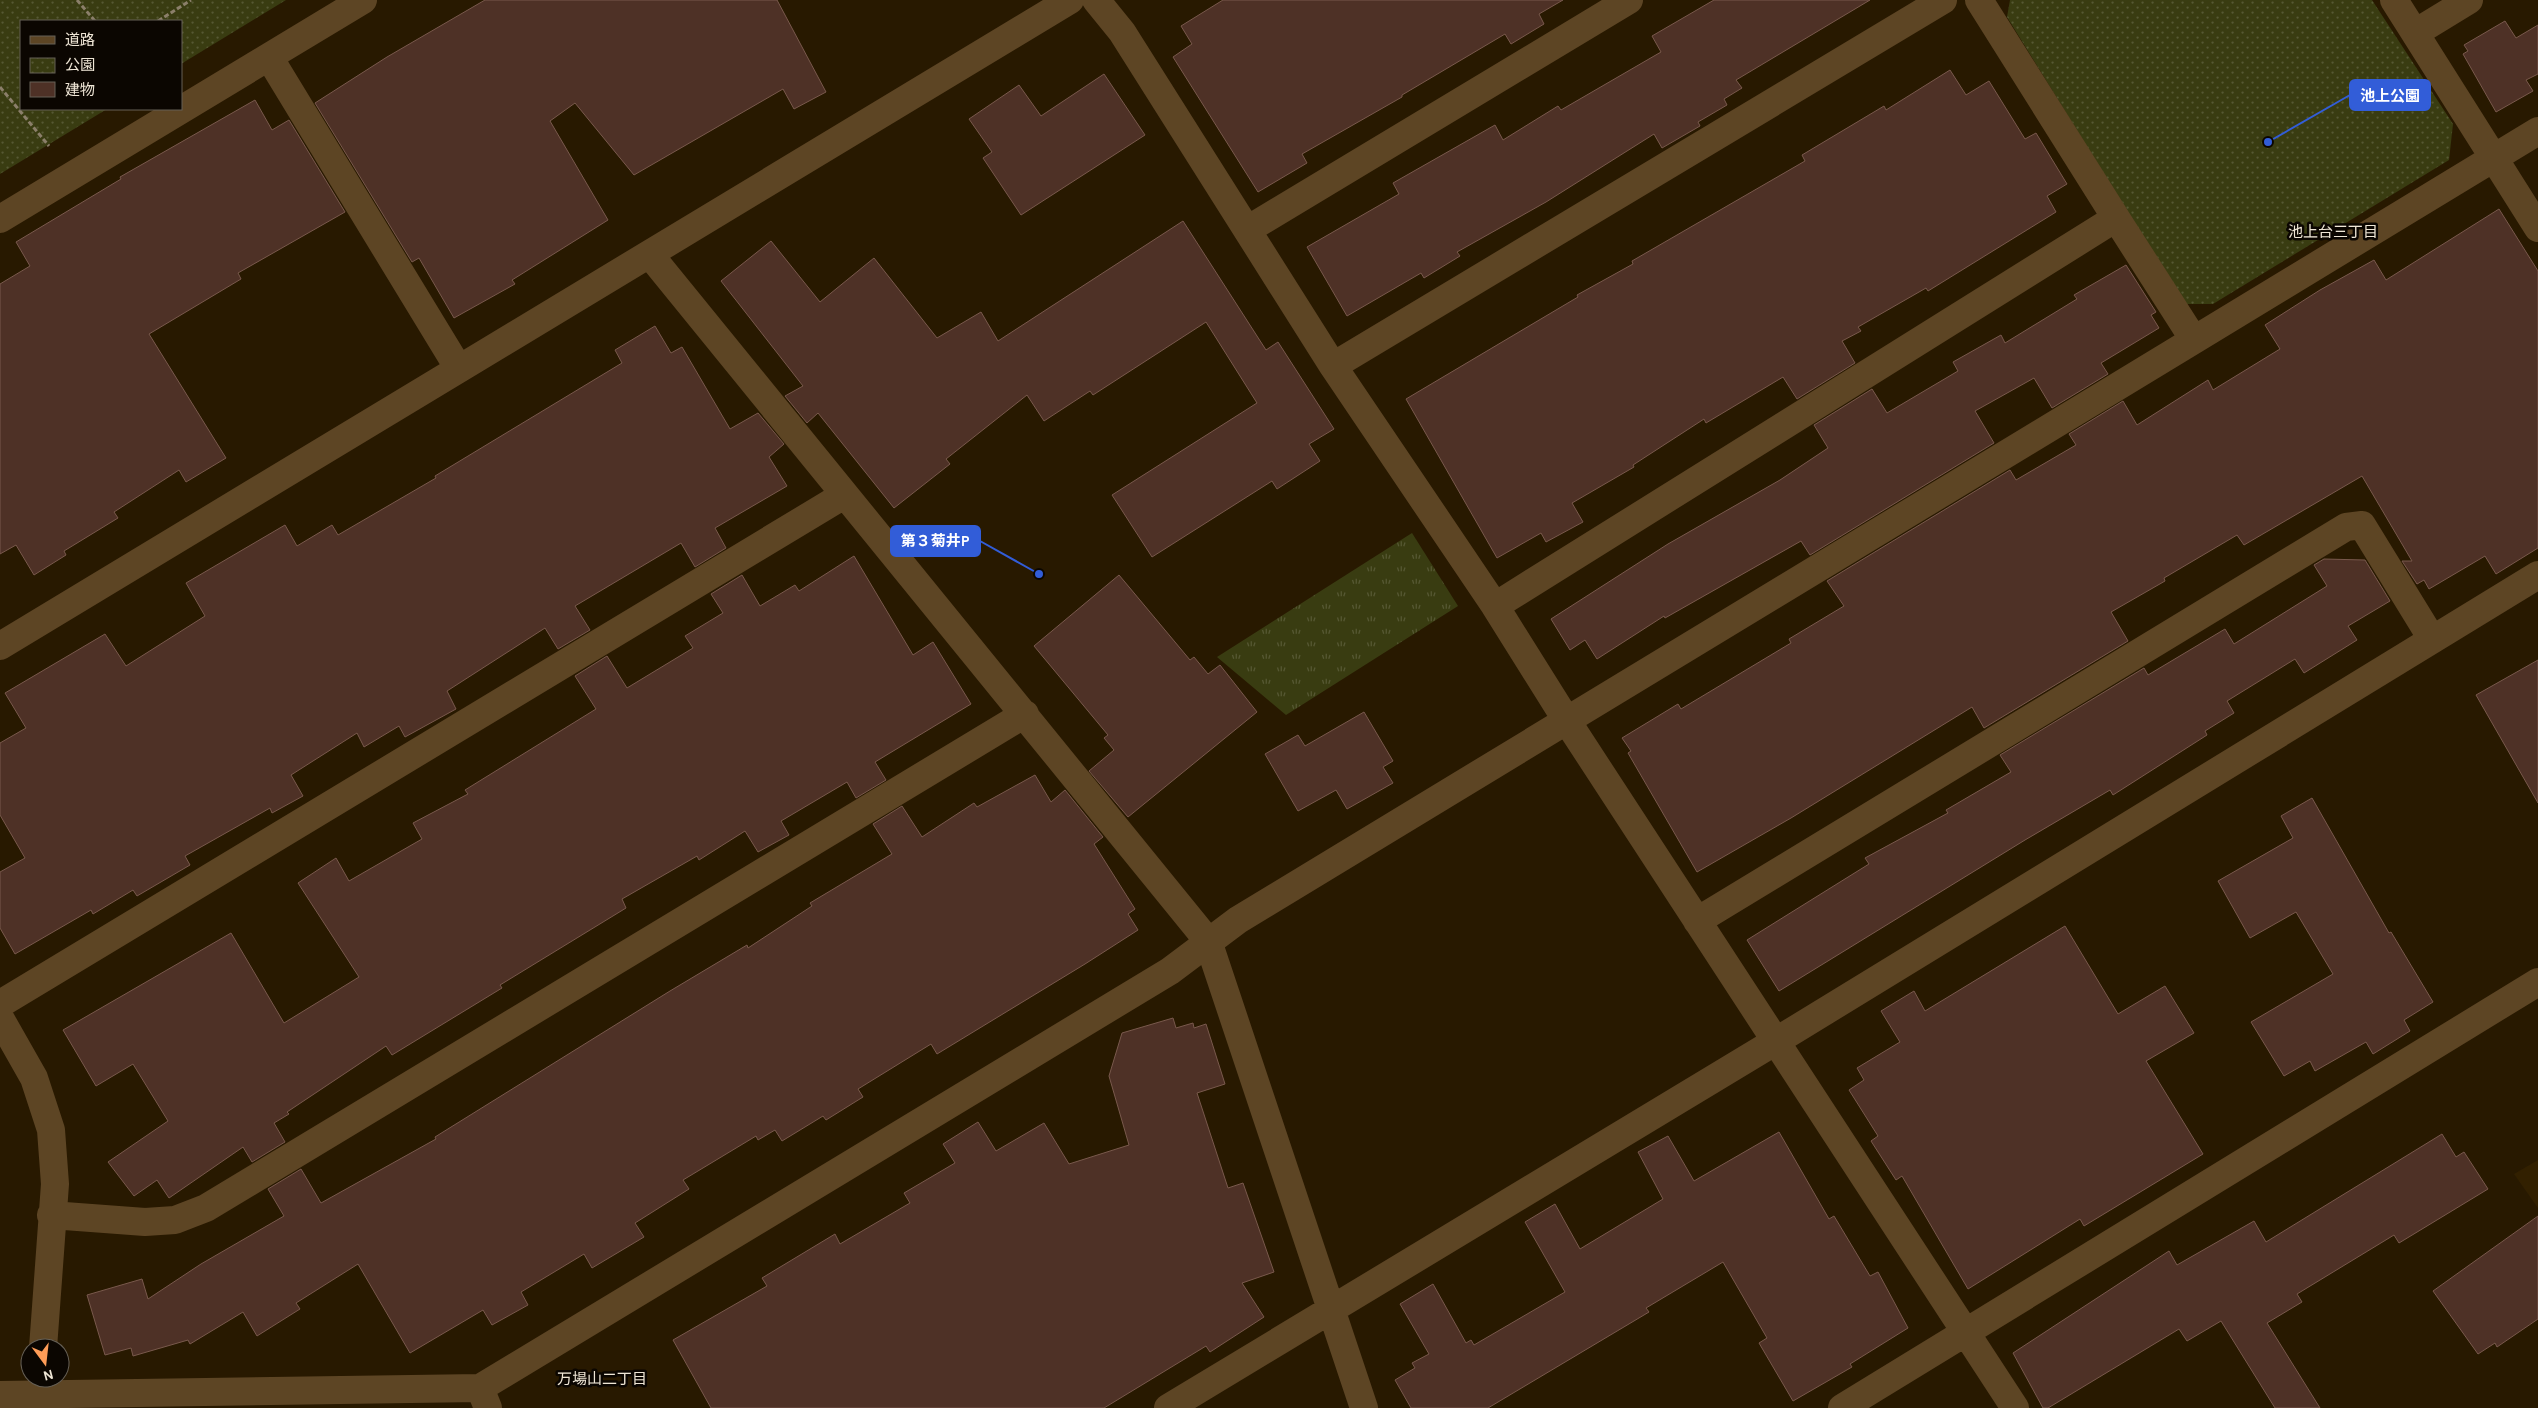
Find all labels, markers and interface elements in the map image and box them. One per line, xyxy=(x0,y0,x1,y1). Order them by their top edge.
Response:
legend xyxy=(20,20,182,110)
text: 道路 xyxy=(65,31,95,49)
text: 公園 xyxy=(65,56,95,74)
callout: 池上公園 xyxy=(2350,80,2430,110)
text: 建物 xyxy=(65,81,95,99)
text: 池上公園 xyxy=(2360,87,2420,105)
district label: 池上台三丁目 xyxy=(2288,223,2378,241)
callout: 第３菊井P xyxy=(891,526,980,556)
text: 第３菊井P xyxy=(901,532,970,550)
north arrow xyxy=(20,1338,70,1388)
text: N xyxy=(41,1366,55,1385)
district label: 万場山二丁目 xyxy=(557,1370,647,1388)

